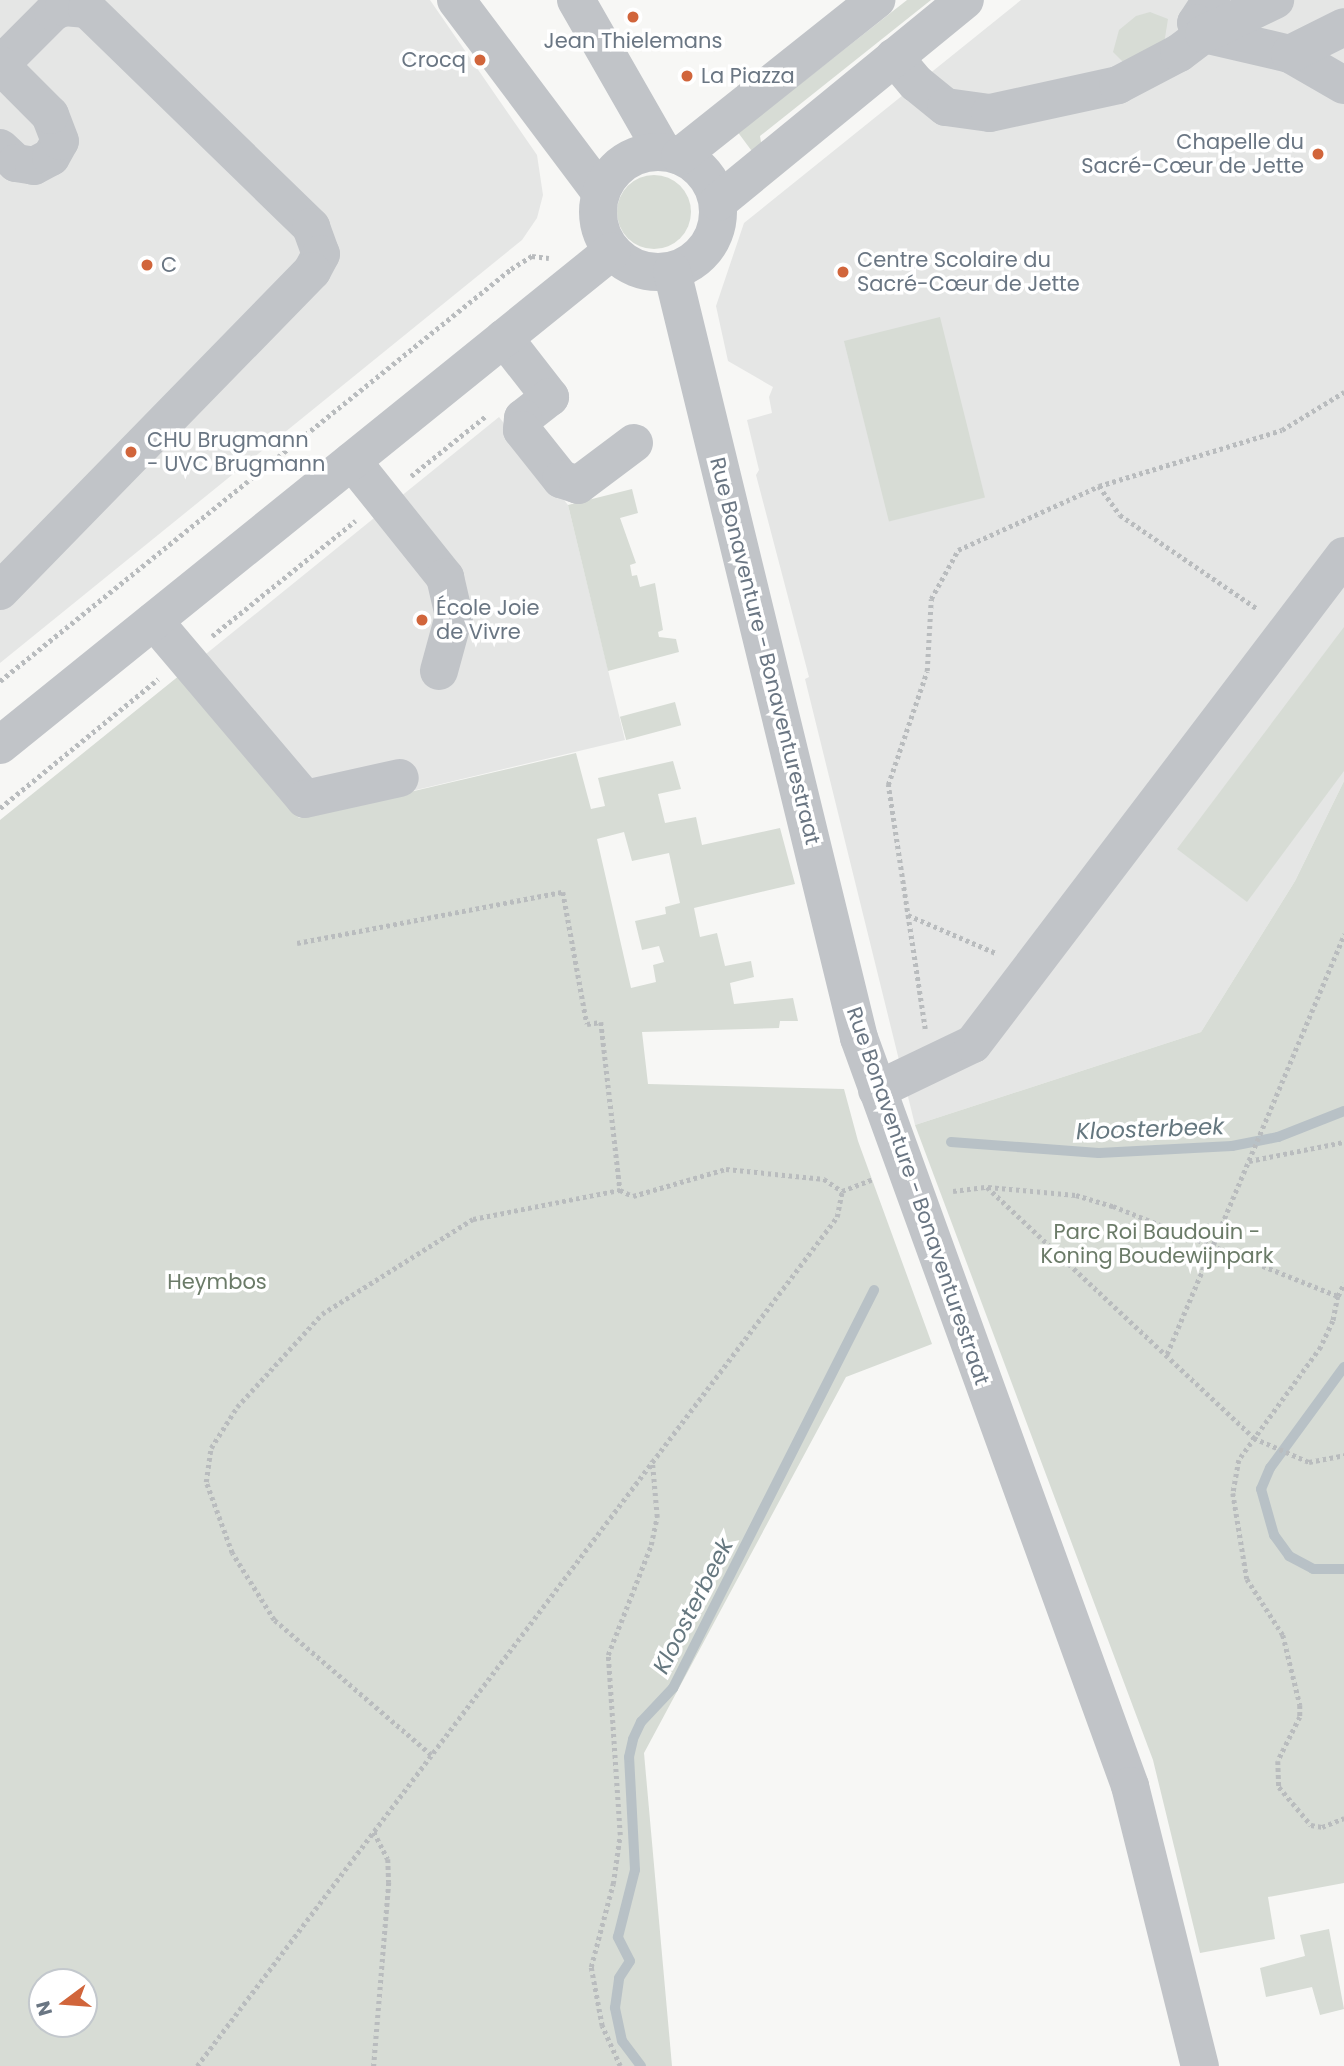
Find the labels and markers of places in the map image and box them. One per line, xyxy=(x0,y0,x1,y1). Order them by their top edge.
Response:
marker: Jean Thielemans xyxy=(625,9,641,25)
place label: Jean Thielemans xyxy=(544,28,722,54)
place label: Crocq xyxy=(402,47,466,73)
marker: Crocq xyxy=(472,52,488,68)
place label: La Piazza xyxy=(701,63,795,89)
marker: La Piazza xyxy=(679,68,695,84)
place label: Chapelle du Sacré-Cœur de Jette xyxy=(1081,129,1304,179)
marker: Chapelle du Sacré-Cœur de Jette xyxy=(1310,146,1326,162)
place label: Centre Scolaire du Sacré-Cœur de Jette xyxy=(857,247,1080,297)
place label: C xyxy=(161,252,177,278)
marker: C xyxy=(139,257,155,273)
marker: Centre Scolaire du Sacré-Cœur de Jette xyxy=(835,264,851,280)
place label: CHU Brugmann - UVC Brugmann xyxy=(147,427,325,477)
marker: CHU Brugmann - UVC Brugmann xyxy=(121,442,141,462)
place label: École Joie de Vivre xyxy=(436,595,540,645)
marker: École Joie de Vivre xyxy=(414,612,430,628)

